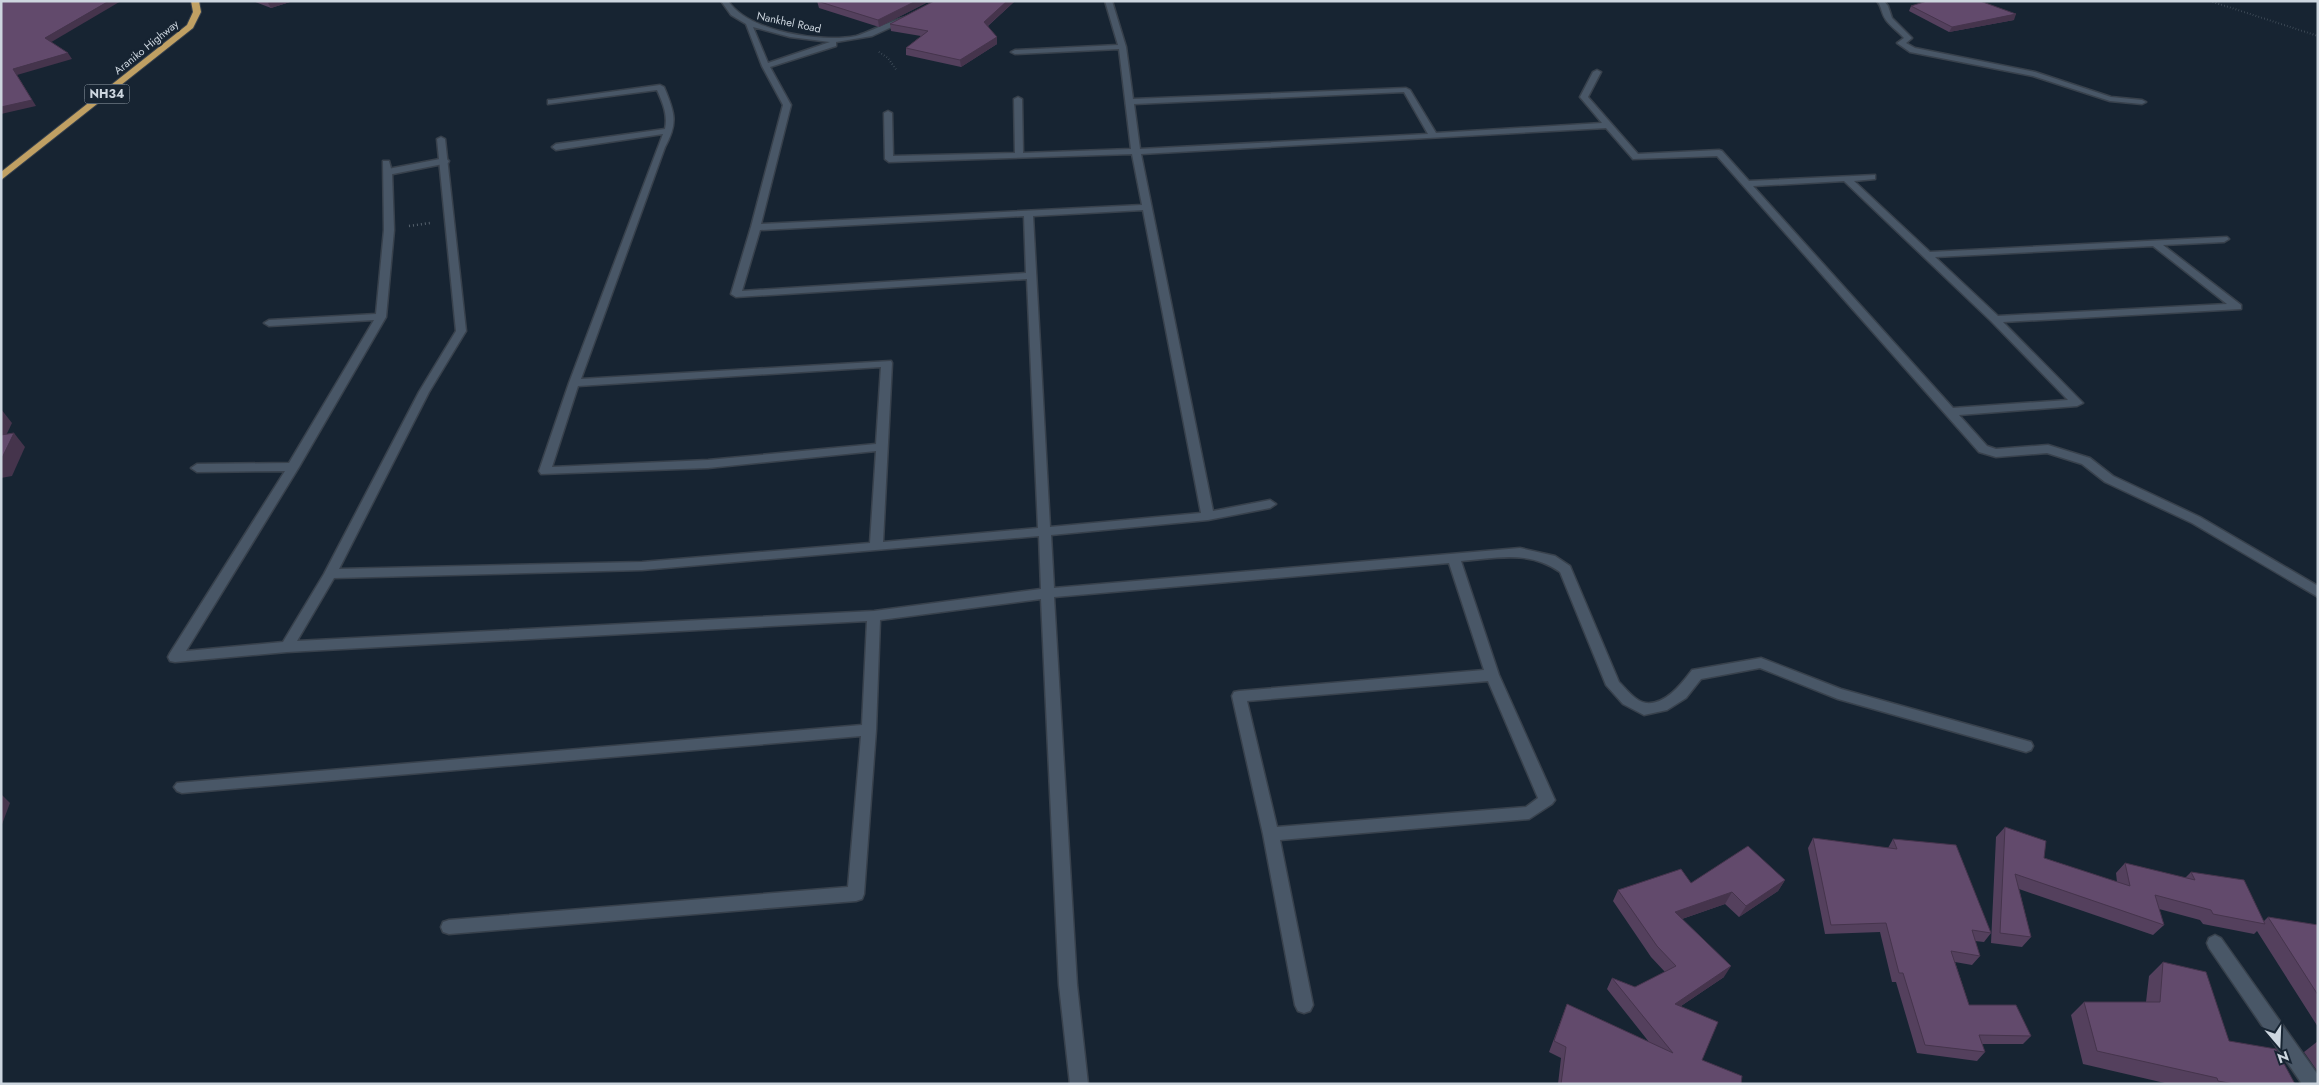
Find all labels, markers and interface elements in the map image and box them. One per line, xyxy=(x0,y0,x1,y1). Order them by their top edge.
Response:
street label: Nankhel Road xyxy=(755,7,823,37)
street label: Araniko Highway xyxy=(110,16,182,78)
road number: NH34 xyxy=(84,85,130,104)
north arrow xyxy=(2254,1020,2304,1070)
text: N xyxy=(2275,1046,2292,1069)

